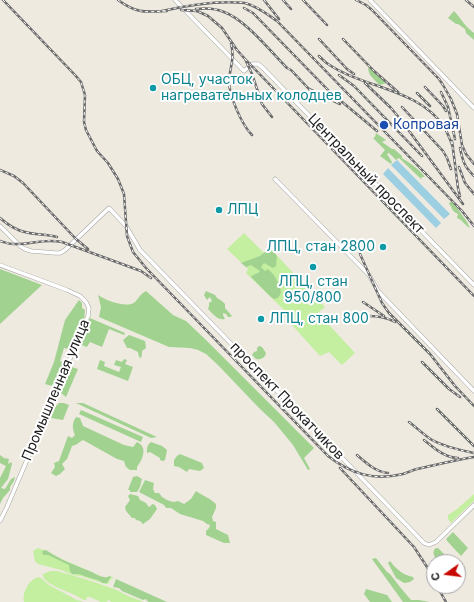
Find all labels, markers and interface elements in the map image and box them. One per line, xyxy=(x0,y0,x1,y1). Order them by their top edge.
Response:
place label: ОБЦ, участок нагревательных колодцев xyxy=(161,72,342,104)
marker: ОБЦ, участок нагревательных колодцев xyxy=(148,83,158,93)
street label: Центральный проспект xyxy=(304,111,428,237)
place label: Копровая xyxy=(393,117,459,133)
marker: Копровая xyxy=(378,119,390,131)
place label: ЛПЦ xyxy=(227,202,258,218)
marker: ЛПЦ xyxy=(214,205,224,215)
place label: ЛПЦ, стан 2800 xyxy=(267,239,375,255)
marker: ЛПЦ, стан 2800 xyxy=(378,242,388,252)
marker: ЛПЦ, стан 950/800 xyxy=(308,262,318,272)
place label: ЛПЦ, стан 950/800 xyxy=(278,274,348,306)
place label: ЛПЦ, стан 800 xyxy=(269,311,369,327)
marker: ЛПЦ, стан 800 xyxy=(256,314,266,324)
street label: Промышленная улица xyxy=(19,317,93,463)
street label: проспект Прокатчиков xyxy=(226,339,348,463)
north arrow xyxy=(426,554,466,594)
text: С xyxy=(428,571,443,582)

